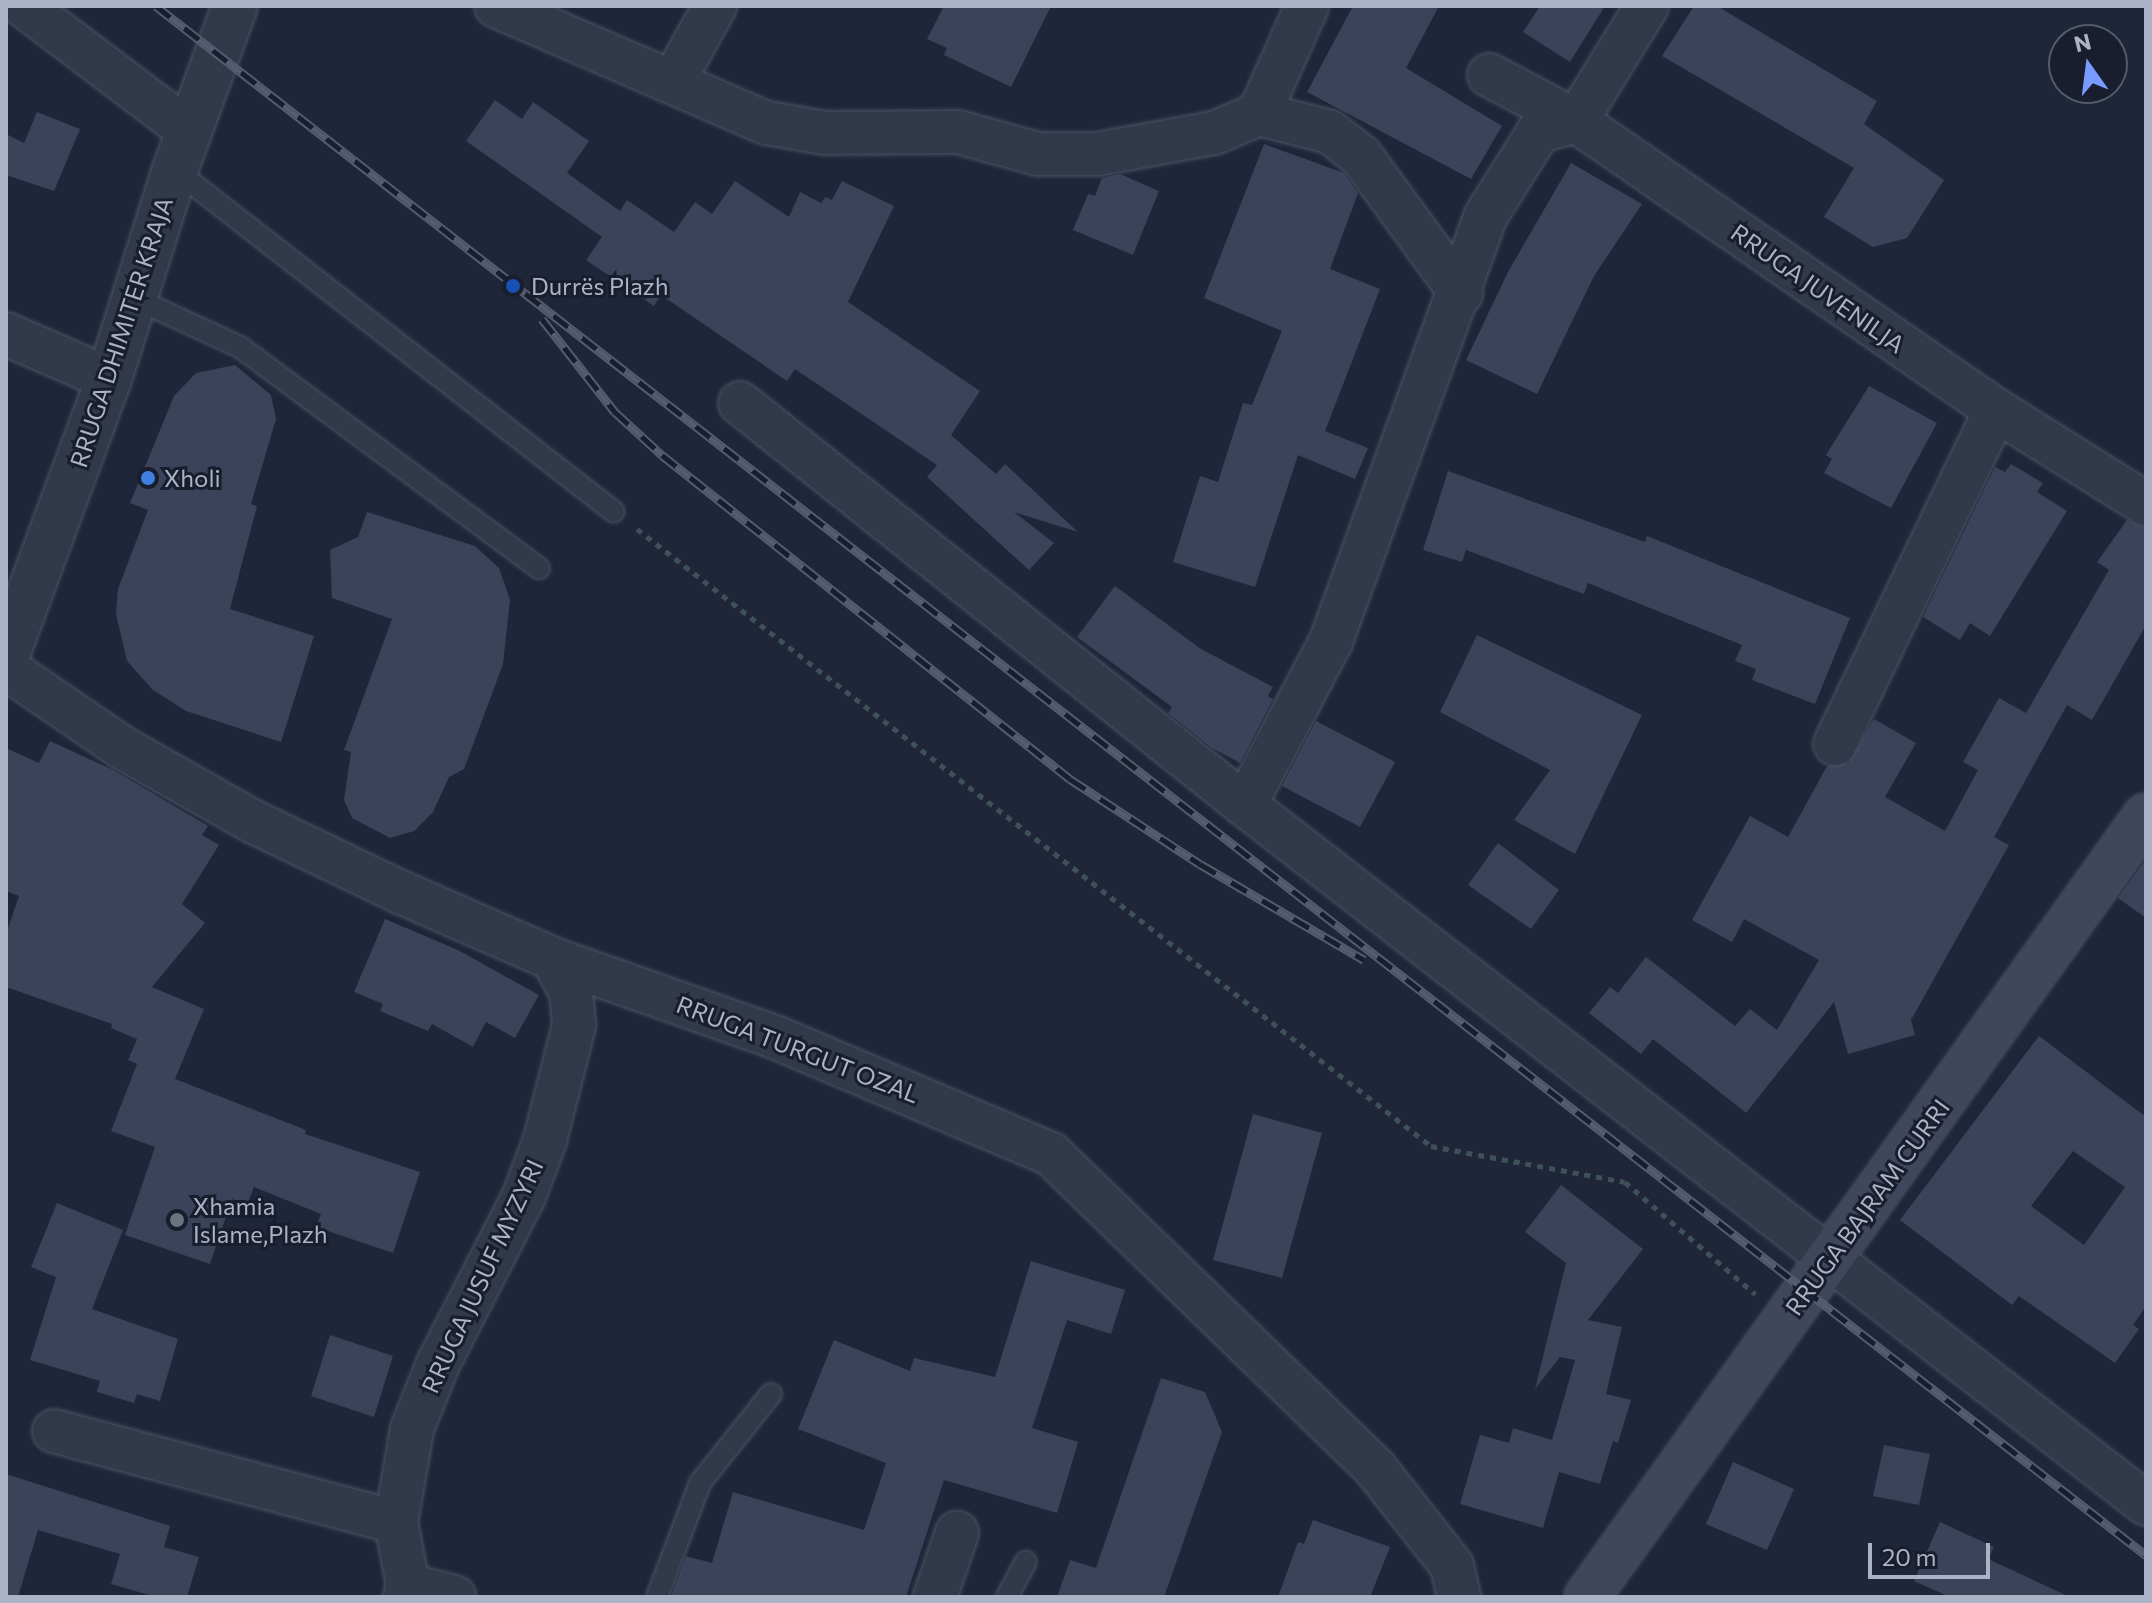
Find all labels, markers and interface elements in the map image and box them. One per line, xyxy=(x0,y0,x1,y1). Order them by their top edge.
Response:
north arrow xyxy=(2048,24,2128,104)
text: N xyxy=(2071,27,2094,57)
street label: RRUGA DHIMITER KRAJA xyxy=(64,193,178,471)
street label: RRUGA JUVENILJA xyxy=(1726,217,1910,359)
place label: Durrës Plazh xyxy=(531,272,668,300)
marker: Durrës Plazh xyxy=(502,275,524,297)
place label: Xholi xyxy=(164,464,221,492)
marker: Xholi xyxy=(139,469,157,487)
street label: RRUGA TURGUT OZAL xyxy=(673,989,923,1109)
street label: RRUGA BAJRAM CURRI xyxy=(1779,1093,1955,1321)
street label: RRUGA JUSUF MYZYRI xyxy=(415,1155,549,1397)
place label: Xhamia Islame,Plazh xyxy=(193,1192,328,1248)
marker: Xhamia Islame,Plazh xyxy=(168,1211,186,1229)
scale bar xyxy=(1872,1527,1994,1577)
text: 20 m xyxy=(1882,1542,1936,1571)

